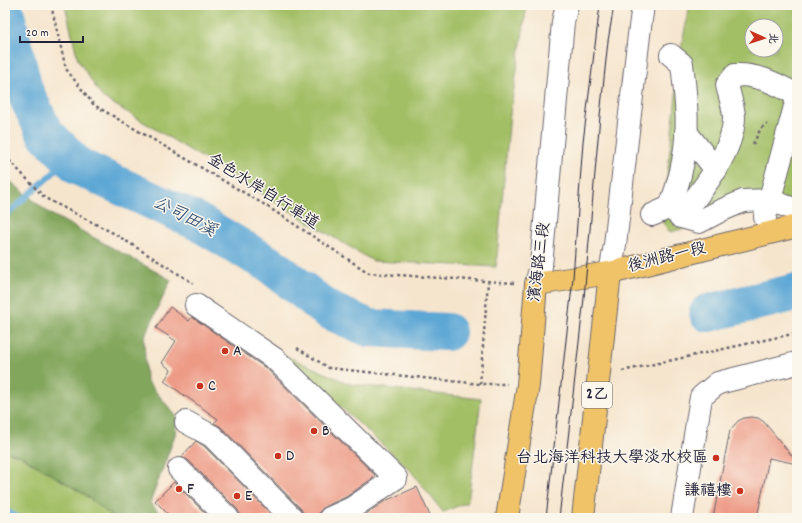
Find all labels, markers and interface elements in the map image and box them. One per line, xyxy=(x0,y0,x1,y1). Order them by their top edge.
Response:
scale bar xyxy=(20,18,83,44)
north arrow xyxy=(744,18,784,58)
text: 20 m xyxy=(26,25,49,42)
text: 北 xyxy=(764,33,780,44)
street label: 金色水岸自行車道 xyxy=(203,148,323,236)
water label: 公司田溪 xyxy=(148,192,221,245)
street label: 濱海路三段 xyxy=(524,221,556,303)
street label: 後洲路一段 xyxy=(625,237,709,279)
place label: A xyxy=(233,340,242,363)
marker: A xyxy=(220,346,230,356)
place label: C xyxy=(208,375,216,398)
marker: C xyxy=(195,381,205,391)
road number: 2乙 xyxy=(582,382,612,408)
place label: B xyxy=(322,420,330,443)
marker: B xyxy=(309,426,319,436)
place label: D xyxy=(286,445,294,468)
place label: 台北海洋科技大學淡水校區 xyxy=(516,447,708,470)
marker: D xyxy=(273,451,283,461)
marker: 台北海洋科技大學淡水校區 xyxy=(711,453,721,463)
place label: F xyxy=(187,478,194,501)
place label: 謙禧樓 xyxy=(684,480,732,503)
marker: F xyxy=(174,484,184,494)
place label: E xyxy=(245,485,253,508)
marker: 謙禧樓 xyxy=(735,486,745,496)
marker: E xyxy=(232,491,242,501)

